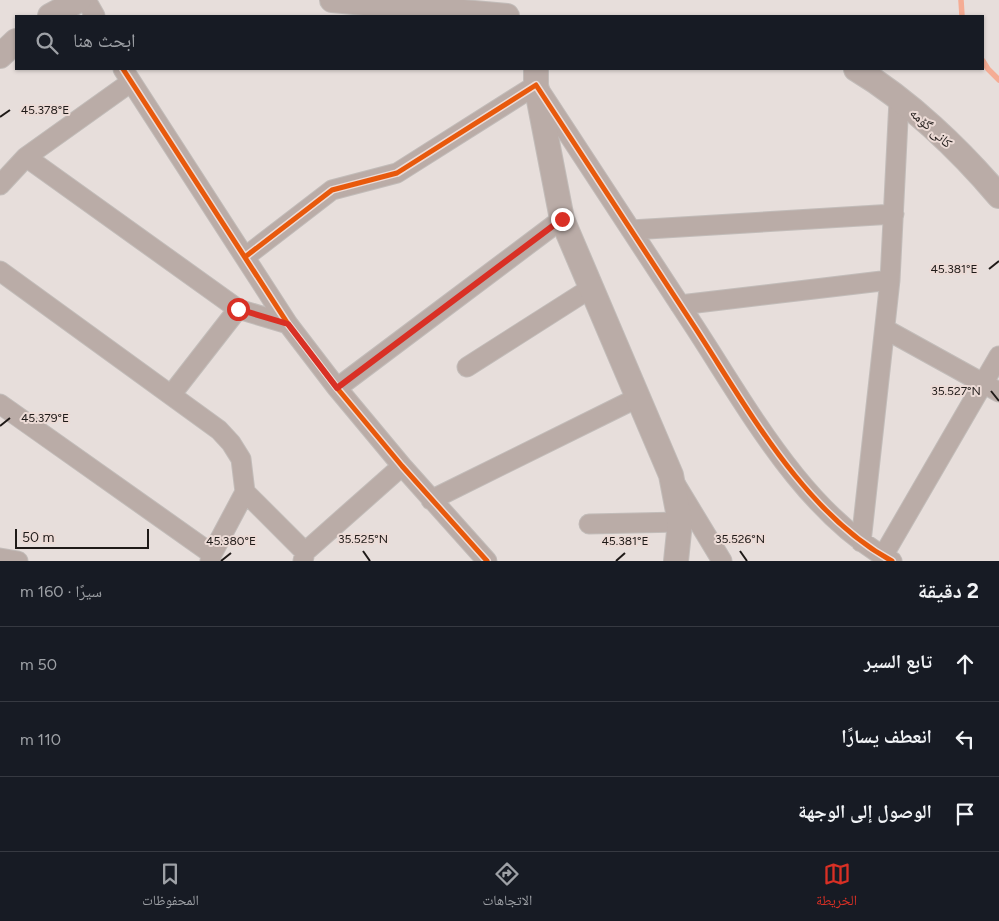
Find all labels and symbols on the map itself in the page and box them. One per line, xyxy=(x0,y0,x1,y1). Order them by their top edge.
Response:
text: 45.378°E xyxy=(21,103,69,117)
street label: کانی گۆمە xyxy=(906,105,956,152)
route end xyxy=(551,208,574,231)
text: 45.381°E xyxy=(930,262,978,276)
route start xyxy=(227,298,250,321)
text: 35.527°N xyxy=(931,384,981,398)
text: 45.379°E xyxy=(21,411,69,425)
scale bar xyxy=(15,526,149,549)
text: 35.525°N xyxy=(338,532,388,546)
text: 35.526°N xyxy=(715,532,765,546)
text: 45.380°E xyxy=(206,534,256,548)
text: 45.381°E xyxy=(601,534,649,548)

